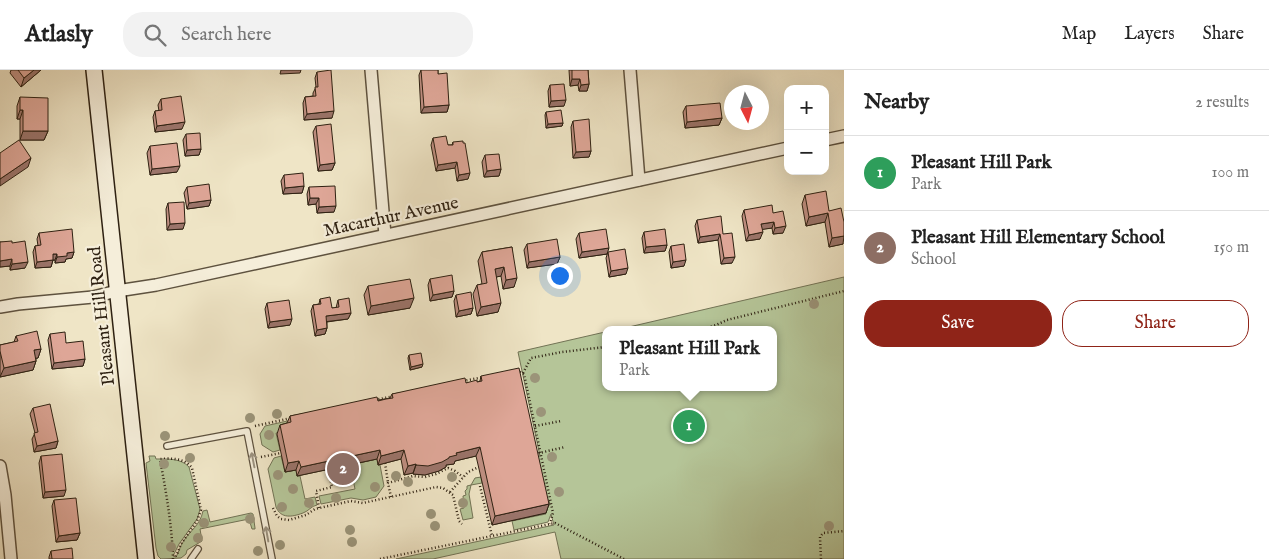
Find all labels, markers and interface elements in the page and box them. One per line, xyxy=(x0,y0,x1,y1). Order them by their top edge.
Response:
search box xyxy=(123,12,473,57)
text: Atlasly xyxy=(25,19,93,50)
icon: search xyxy=(141,21,169,49)
text: Search here xyxy=(181,23,271,47)
text: Map xyxy=(1062,23,1096,46)
text: Layers xyxy=(1124,23,1175,46)
text: Share xyxy=(1203,23,1244,46)
north arrow xyxy=(724,85,769,130)
map controls xyxy=(784,85,829,175)
button: + xyxy=(784,85,829,130)
text: Nearby xyxy=(864,89,929,116)
text: 2 results xyxy=(1195,93,1249,113)
button: − xyxy=(784,130,829,175)
text: Pleasant Hill Park xyxy=(911,151,1052,175)
text: 1 xyxy=(877,163,883,183)
text: 100 m xyxy=(1212,163,1249,183)
text: Park xyxy=(911,175,941,195)
street label: Macarthur Avenue xyxy=(322,192,461,243)
text: Pleasant Hill Elementary School xyxy=(911,226,1165,250)
text: 2 xyxy=(876,238,884,258)
text: 150 m xyxy=(1214,238,1249,258)
street label: Pleasant Hill Road xyxy=(84,245,121,387)
text: School xyxy=(911,250,956,270)
your location xyxy=(547,263,573,289)
button: Save xyxy=(864,300,1052,347)
button: Share xyxy=(1062,300,1249,347)
popup xyxy=(602,326,777,391)
text: Pleasant Hill Park xyxy=(619,337,760,361)
text: Park xyxy=(619,361,650,381)
pin: 1 xyxy=(673,407,705,445)
pin: 2 xyxy=(327,450,359,488)
one-way arrow xyxy=(247,453,257,469)
one-way arrow xyxy=(262,526,271,542)

